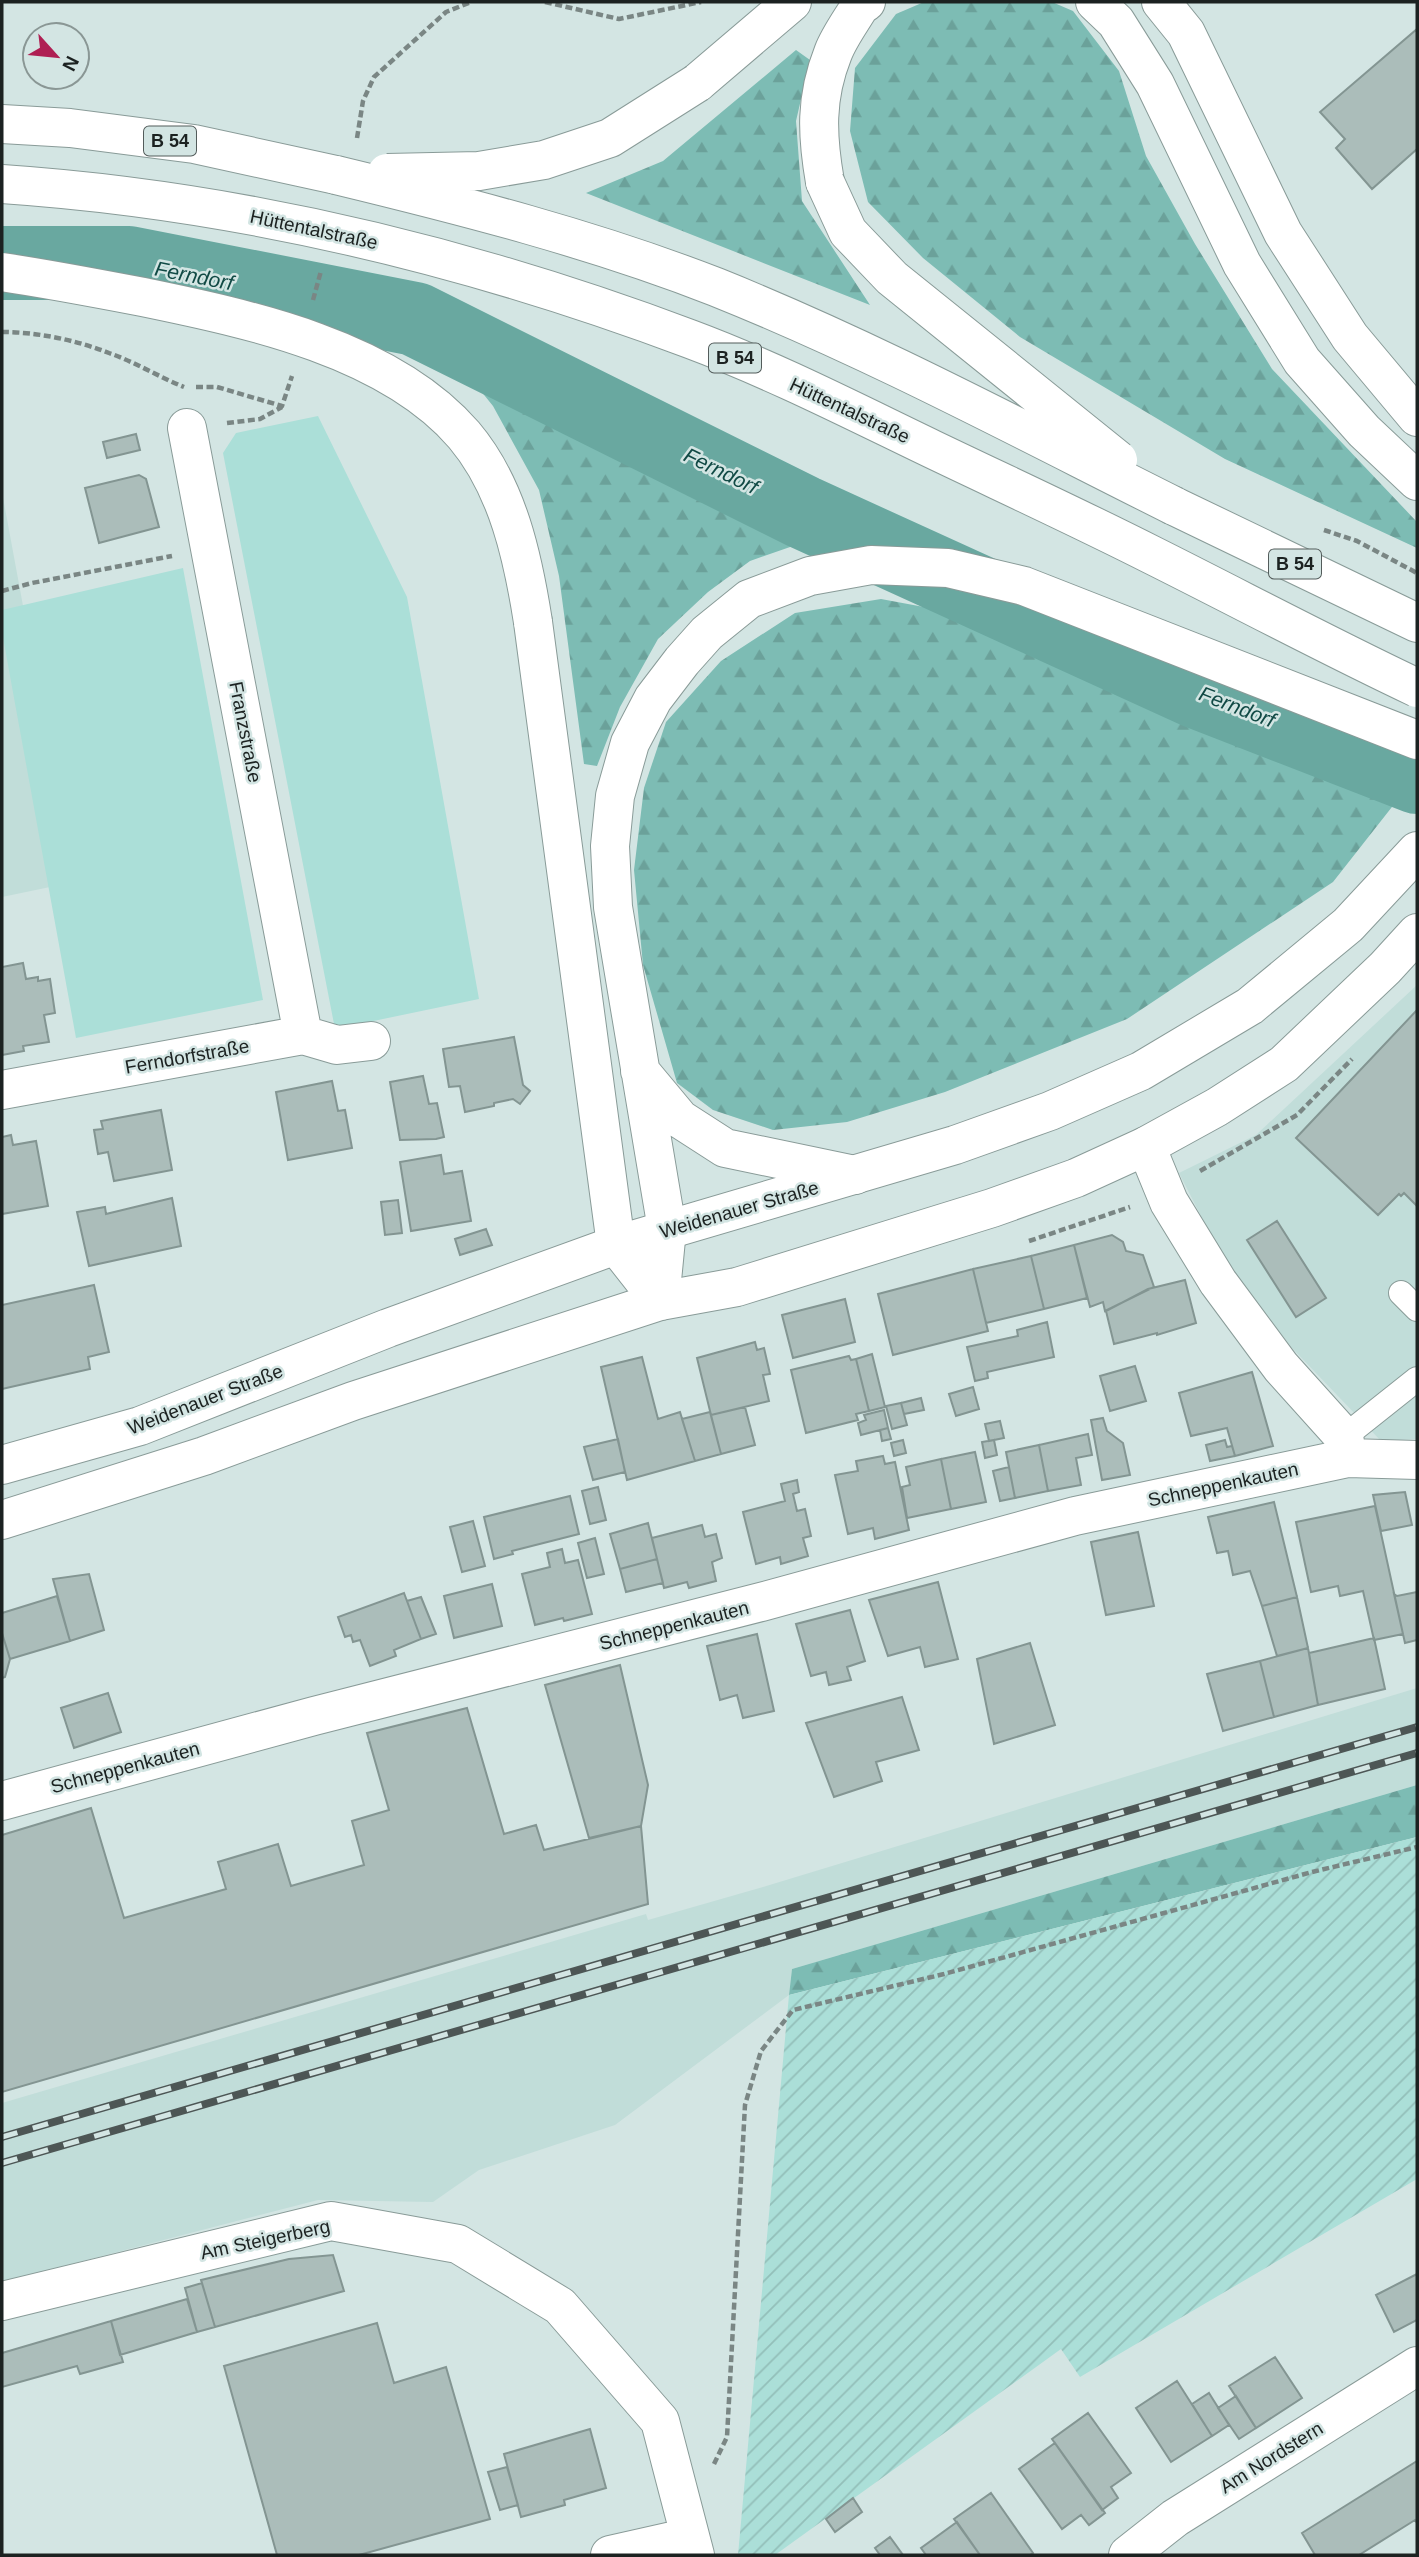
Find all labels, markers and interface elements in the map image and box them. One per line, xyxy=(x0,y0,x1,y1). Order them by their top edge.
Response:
north arrow xyxy=(21,21,91,91)
text: N xyxy=(58,53,83,74)
road number: B 54 xyxy=(144,126,196,156)
street label: Hüttentalstraße xyxy=(248,206,380,253)
water label: Ferndorf xyxy=(153,257,237,295)
road number: B 54 xyxy=(709,344,761,372)
street label: Hüttentalstraße xyxy=(786,373,913,447)
water label: Ferndorf xyxy=(681,443,764,499)
road number: B 54 xyxy=(1269,550,1321,578)
street label: Franzstraße xyxy=(225,680,266,784)
water label: Ferndorf xyxy=(1196,682,1280,732)
street label: Ferndorfstraße xyxy=(123,1035,251,1078)
street label: Weidenauer Straße xyxy=(657,1177,821,1242)
street label: Weidenauer Straße xyxy=(125,1360,286,1439)
street label: Schneppenkauten xyxy=(1146,1458,1300,1511)
street label: Schneppenkauten xyxy=(597,1597,751,1654)
street label: Schneppenkauten xyxy=(48,1738,202,1797)
street label: Am Steigerberg xyxy=(198,2215,332,2263)
street label: Am Nordstern xyxy=(1216,2417,1327,2497)

